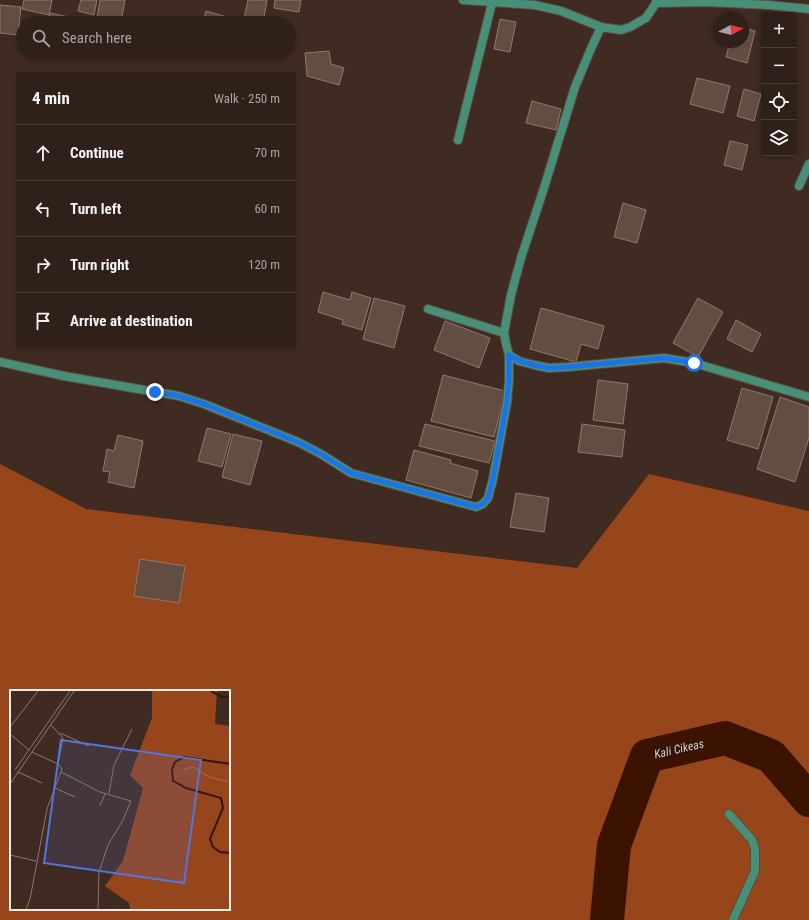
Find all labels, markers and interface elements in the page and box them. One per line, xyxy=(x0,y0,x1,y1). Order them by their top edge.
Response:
north arrow xyxy=(713,12,749,48)
map controls xyxy=(761,12,797,156)
button: + xyxy=(761,12,797,48)
search box xyxy=(16,16,296,60)
icon: search xyxy=(30,27,52,49)
text: Search here xyxy=(62,29,132,47)
button: − xyxy=(761,48,797,84)
button: locate xyxy=(761,84,797,120)
text: 4 min xyxy=(32,88,70,108)
text: Walk · 250 m xyxy=(214,91,280,106)
button: layers xyxy=(761,120,797,156)
icon: ahead xyxy=(32,142,54,164)
text: Continue xyxy=(70,144,124,162)
text: 70 m xyxy=(254,145,280,160)
icon: left xyxy=(32,198,54,220)
text: Turn left xyxy=(70,200,121,218)
text: 60 m xyxy=(254,201,280,216)
icon: right xyxy=(32,254,54,276)
text: Turn right xyxy=(70,256,129,274)
text: 120 m xyxy=(248,257,280,272)
icon: arrive xyxy=(32,310,54,332)
text: Arrive at destination xyxy=(70,312,193,330)
route start xyxy=(685,354,703,372)
route end xyxy=(146,383,164,401)
inset map xyxy=(10,690,230,910)
water label: Kali Cikeas xyxy=(653,736,705,762)

